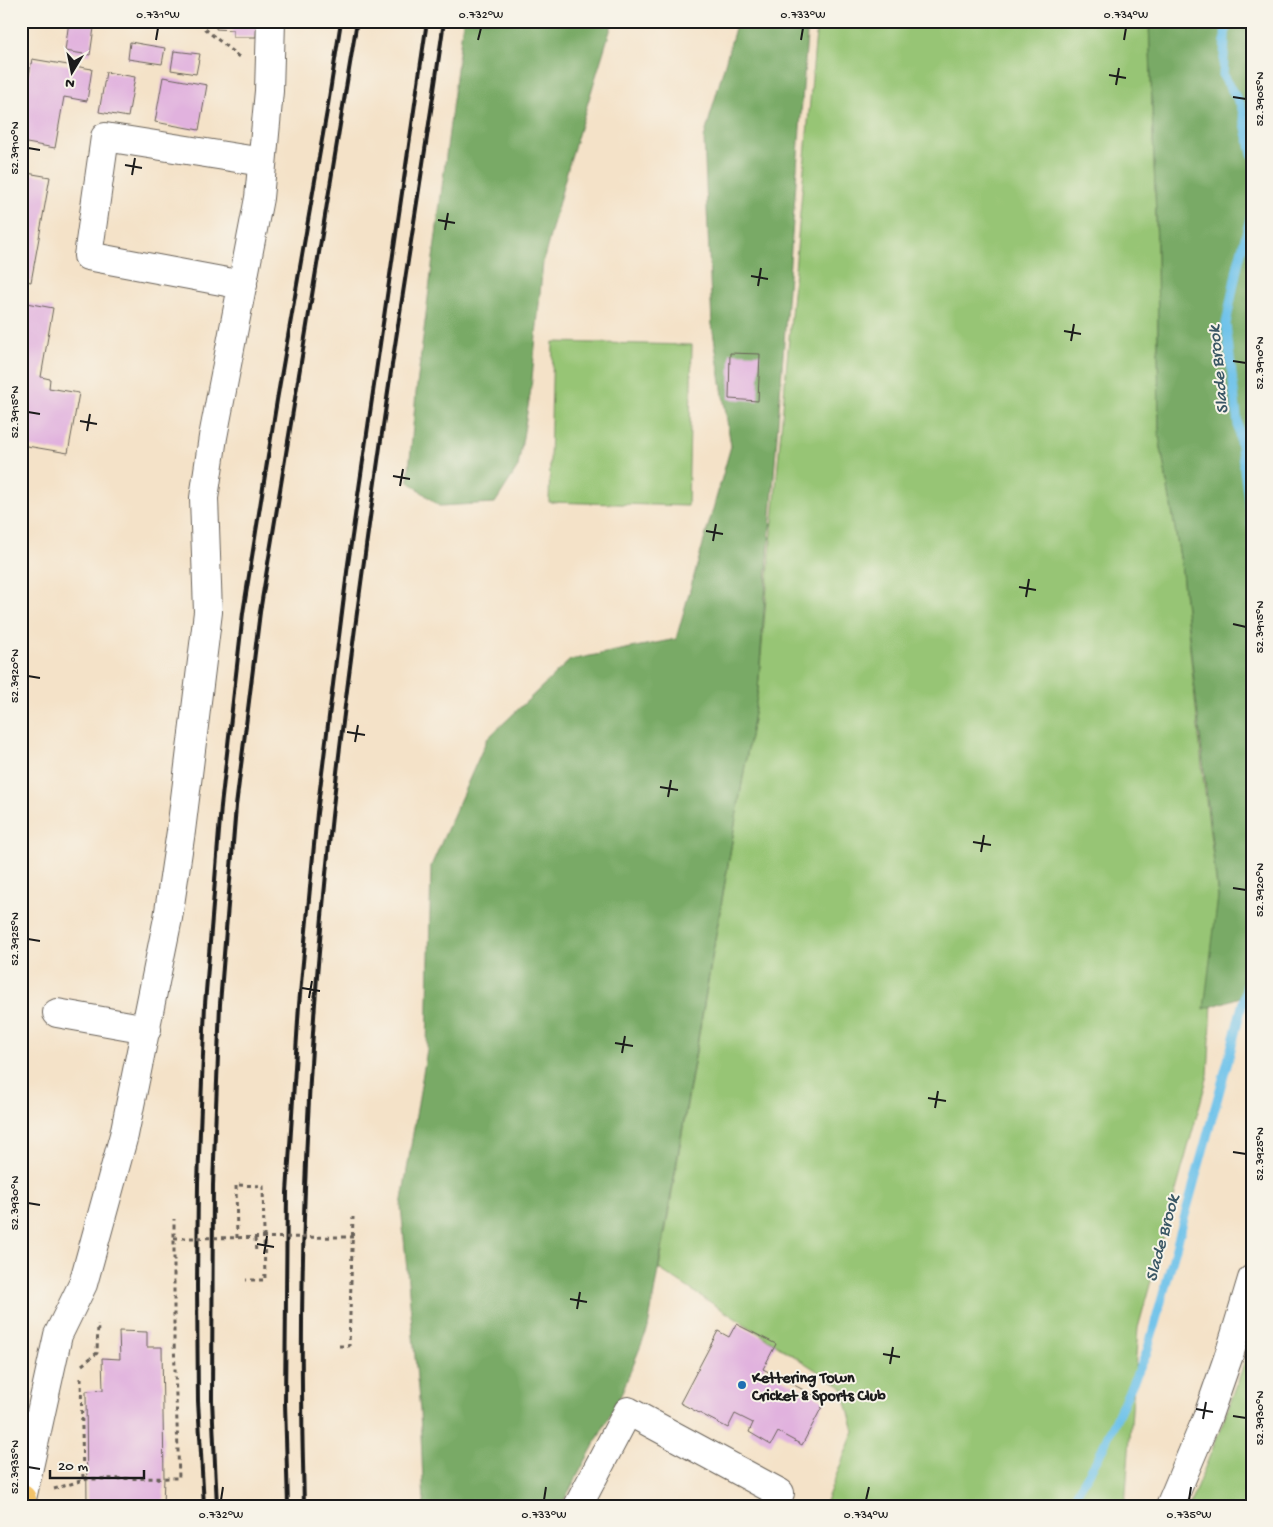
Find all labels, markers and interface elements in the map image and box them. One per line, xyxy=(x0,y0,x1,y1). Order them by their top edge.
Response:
text: 0.731°W xyxy=(136,9,180,23)
text: 0.732°W xyxy=(459,9,503,23)
text: 0.733°W xyxy=(781,9,825,23)
text: 0.734°W xyxy=(1104,9,1148,23)
north arrow xyxy=(48,48,98,98)
text: 52.3905°N xyxy=(1254,72,1268,126)
text: N xyxy=(64,73,76,92)
text: 52.3910°N xyxy=(9,121,23,175)
water label: Slade Brook xyxy=(1204,323,1235,415)
text: 52.3910°N xyxy=(1254,336,1268,390)
text: 52.3915°N xyxy=(9,386,23,438)
text: 52.3915°N xyxy=(1254,601,1268,653)
text: 52.3920°N xyxy=(9,649,23,703)
text: 52.3920°N xyxy=(1254,863,1268,917)
text: 52.3925°N xyxy=(9,912,23,966)
text: 52.3925°N xyxy=(1254,1127,1268,1181)
text: 52.3930°N xyxy=(9,1176,23,1230)
water label: Slade Brook xyxy=(1142,1191,1186,1284)
place label: Kettering Town Cricket & Sports Club xyxy=(751,1370,886,1407)
marker: Kettering Town Cricket & Sports Club xyxy=(736,1379,748,1391)
text: 52.3930°N xyxy=(1254,1391,1268,1445)
text: 52.3935°N xyxy=(9,1440,23,1494)
scale bar xyxy=(50,1447,144,1479)
text: 20 m xyxy=(58,1458,88,1476)
text: 0.732°W xyxy=(199,1509,243,1523)
text: 0.733°W xyxy=(522,1509,566,1523)
text: 0.734°W xyxy=(844,1509,888,1523)
text: 0.735°W xyxy=(1167,1509,1211,1523)

